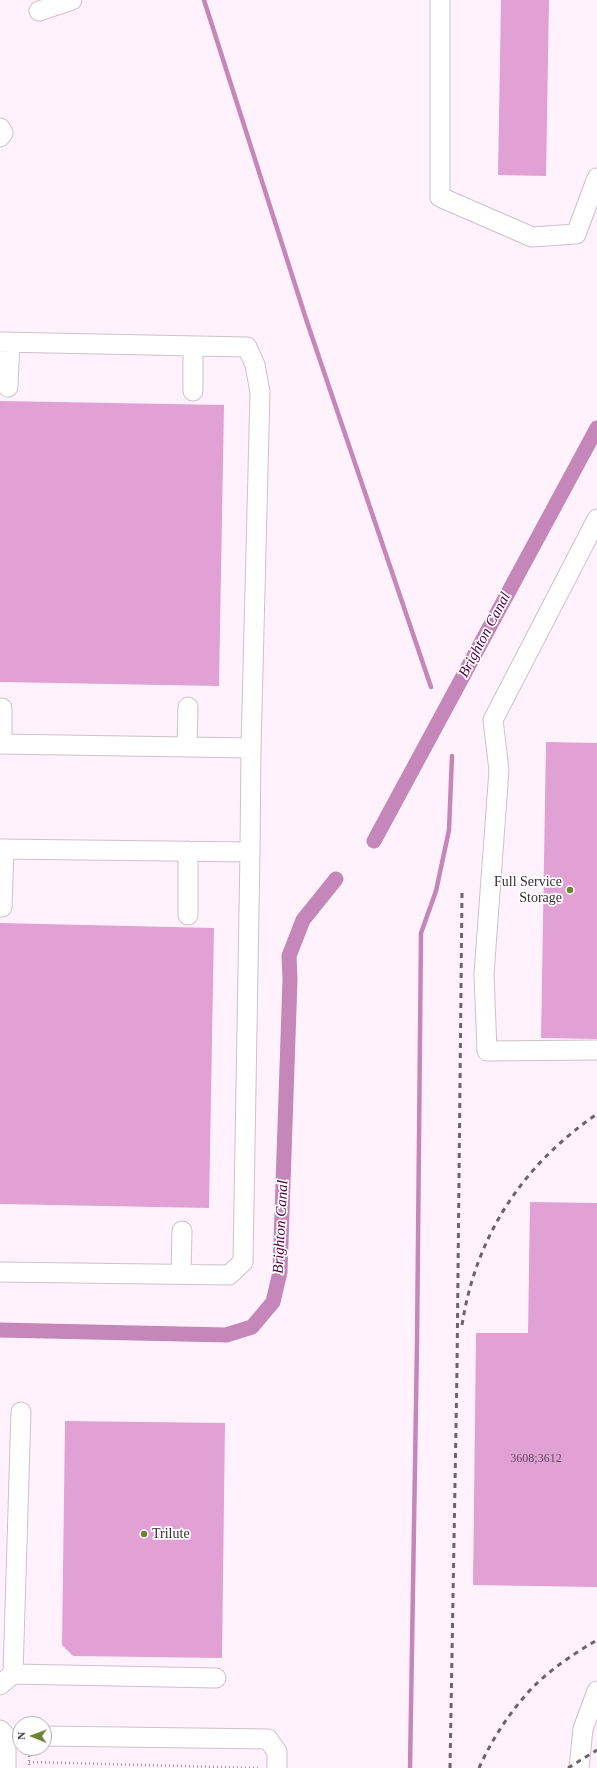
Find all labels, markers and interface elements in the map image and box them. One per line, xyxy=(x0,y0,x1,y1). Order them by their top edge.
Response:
water label: Brighton Canal xyxy=(455,589,515,681)
place label: Full Service Storage xyxy=(494,874,562,906)
marker: Full Service Storage xyxy=(565,885,575,895)
water label: Brighton Canal xyxy=(270,1180,292,1274)
house number: 3608;3612 xyxy=(510,1452,562,1466)
place label: Trilute xyxy=(152,1526,190,1542)
marker: Trilute xyxy=(139,1529,149,1539)
north arrow xyxy=(12,1716,52,1756)
text: N xyxy=(15,1732,27,1740)

